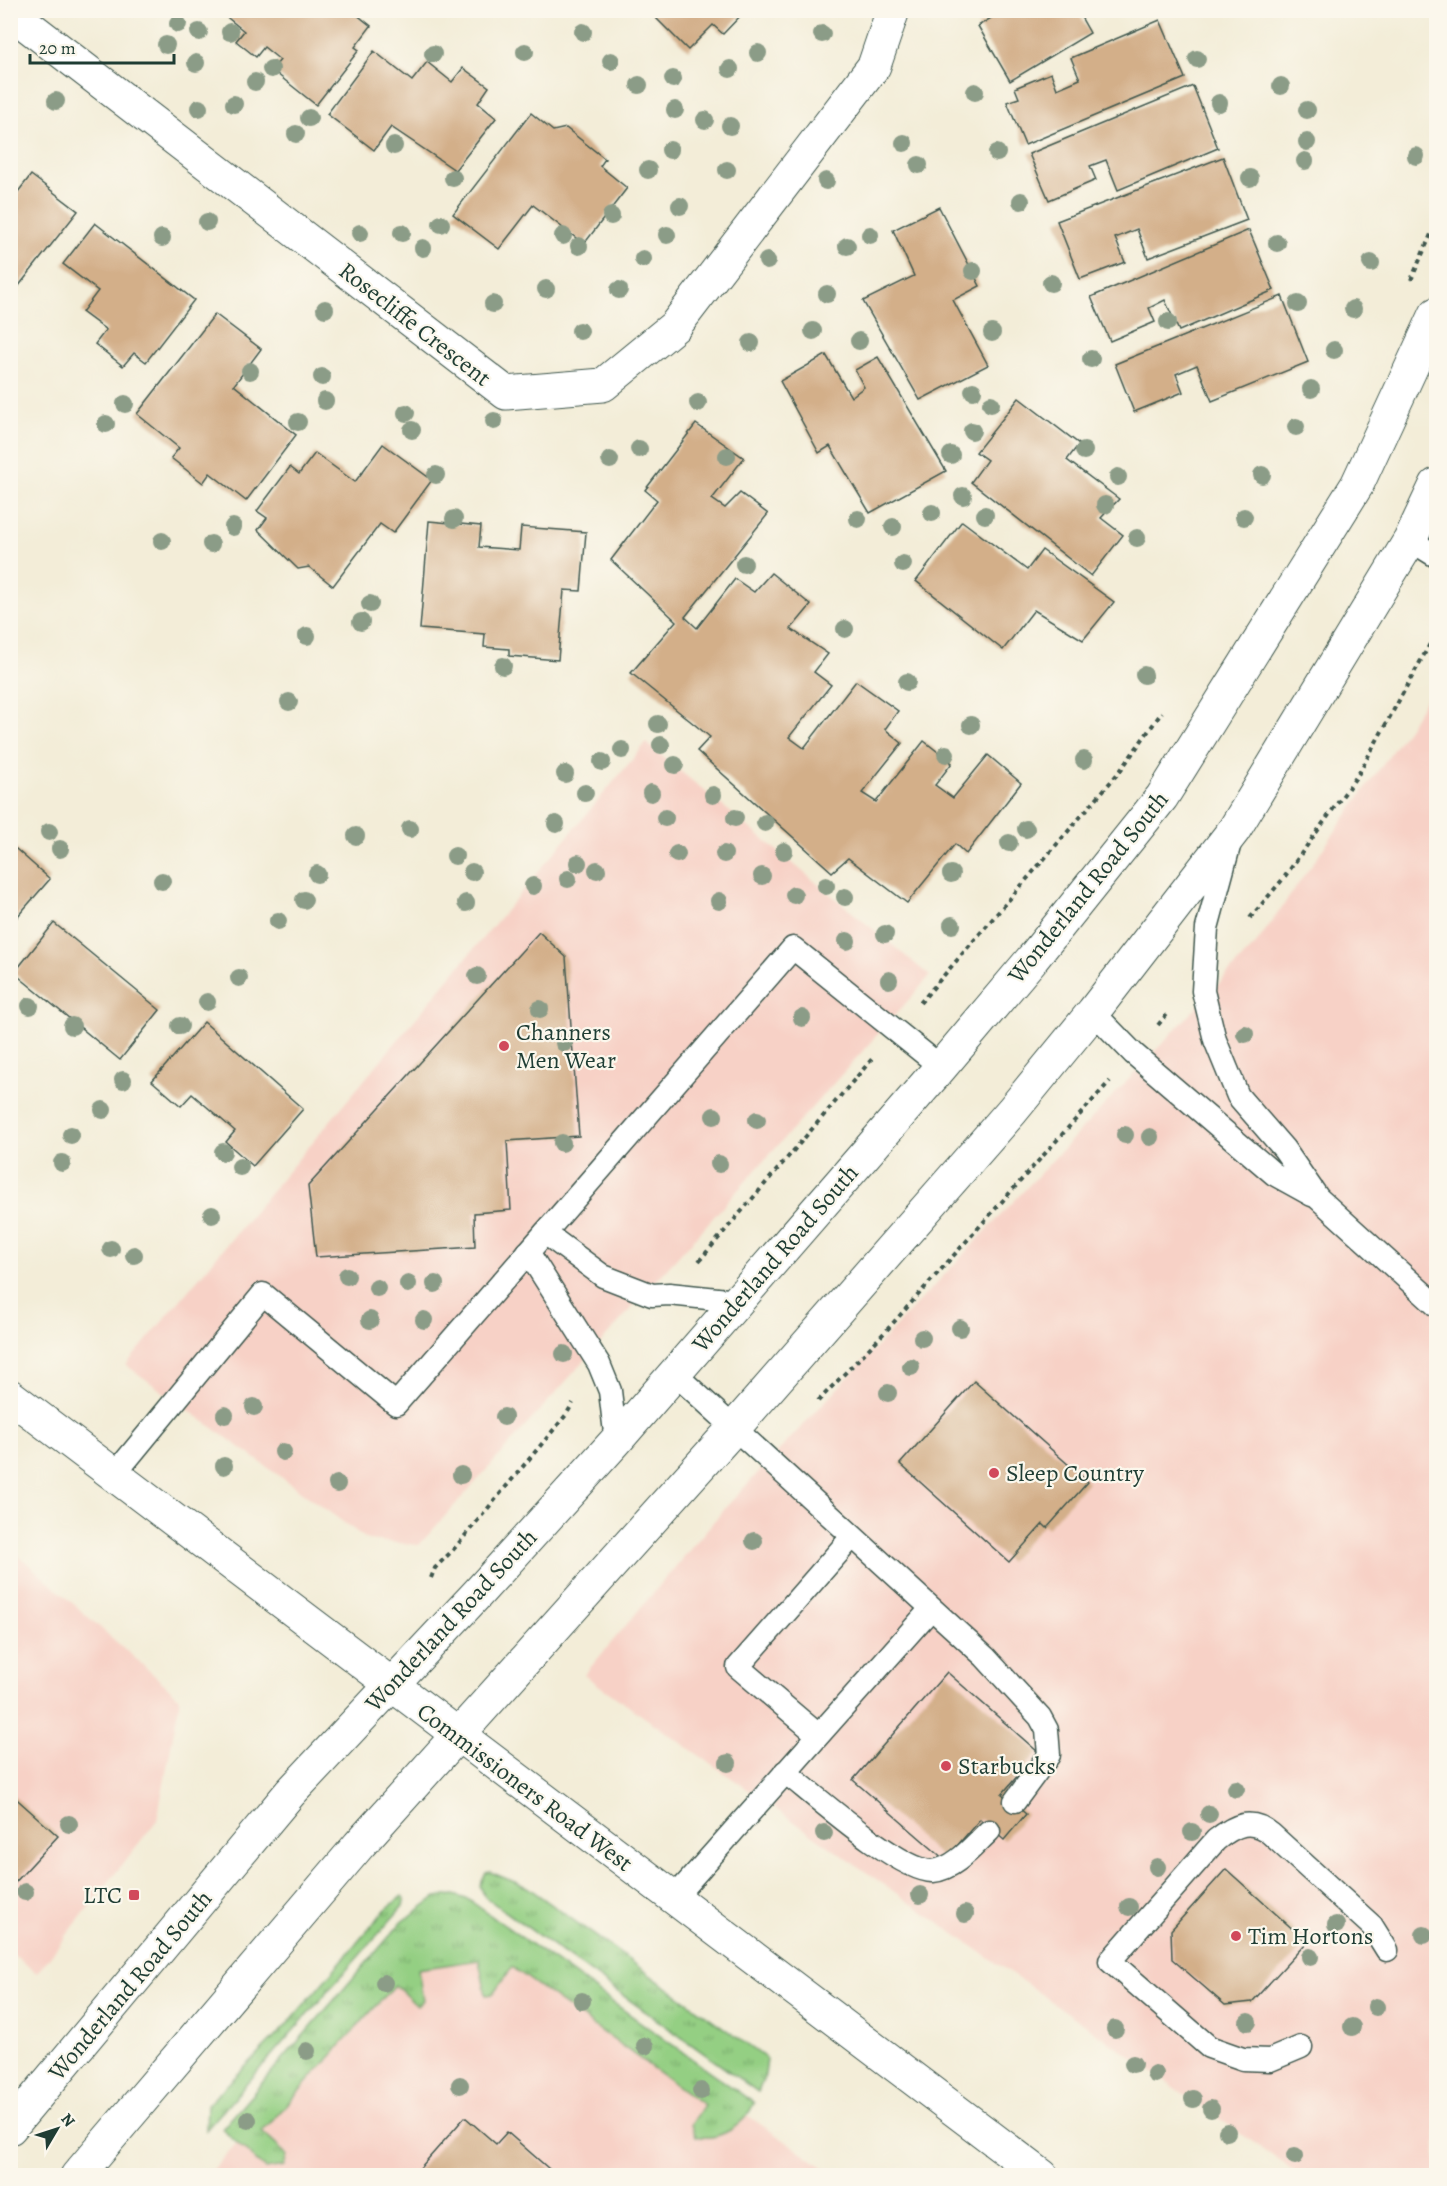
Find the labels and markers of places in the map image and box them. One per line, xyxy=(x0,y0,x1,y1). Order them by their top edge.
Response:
place label: Channers Men Wear xyxy=(516,1016,616,1076)
marker: Channers Men Wear xyxy=(497,1039,511,1053)
place label: Sleep Country xyxy=(1006,1457,1144,1489)
marker: Sleep Country xyxy=(987,1466,1001,1480)
place label: Starbucks xyxy=(958,1750,1056,1782)
marker: Starbucks xyxy=(939,1759,953,1773)
place label: LTC xyxy=(83,1879,122,1911)
marker: LTC xyxy=(127,1888,141,1902)
place label: Tim Hortons xyxy=(1248,1920,1373,1952)
marker: Tim Hortons xyxy=(1229,1929,1243,1943)

